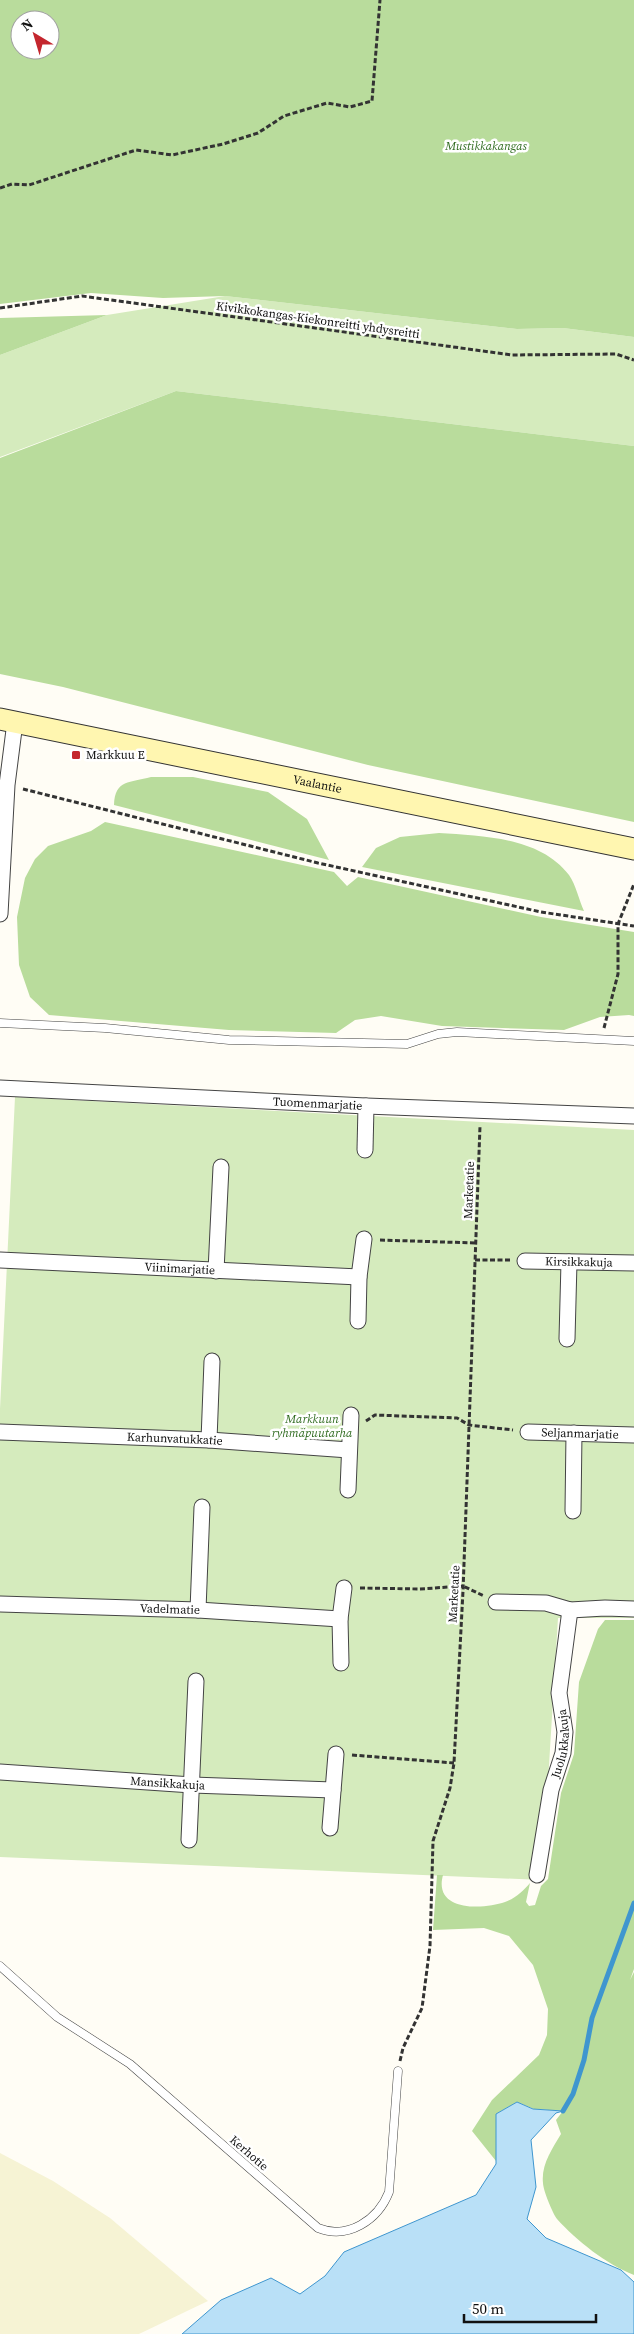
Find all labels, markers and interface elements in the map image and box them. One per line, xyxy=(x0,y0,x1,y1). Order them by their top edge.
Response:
north arrow xyxy=(10,10,60,60)
text: N xyxy=(17,14,37,36)
park label: Mustikkakangas xyxy=(444,138,528,154)
street label: Kivikkokangas-Kiekonreitti yhdysreitti xyxy=(215,298,421,342)
place label: Markkuu E xyxy=(86,747,145,763)
marker: Markkuu E xyxy=(70,749,82,761)
street label: Vaalantie xyxy=(291,771,343,797)
street label: Tuomenmarjatie xyxy=(272,1093,363,1114)
street label: Marketatie xyxy=(460,1161,478,1219)
street label: Kirsikkakuja xyxy=(545,1253,614,1271)
street label: Viinimarjatie xyxy=(144,1259,216,1278)
park label: Markkuun ryhmäpuutarha xyxy=(272,1411,353,1441)
street label: Seljanmarjatie xyxy=(541,1424,619,1443)
street label: Karhunvatukkatie xyxy=(127,1429,223,1449)
street label: Marketatie xyxy=(445,1565,463,1623)
street label: Vadelmatie xyxy=(140,1600,200,1618)
street label: Juolukkakuja xyxy=(547,1707,573,1781)
street label: Mansikkakuja xyxy=(130,1773,206,1793)
street label: Kerhotie xyxy=(226,2132,272,2174)
scale bar xyxy=(464,2292,596,2324)
text: 50 m xyxy=(472,2298,504,2319)

